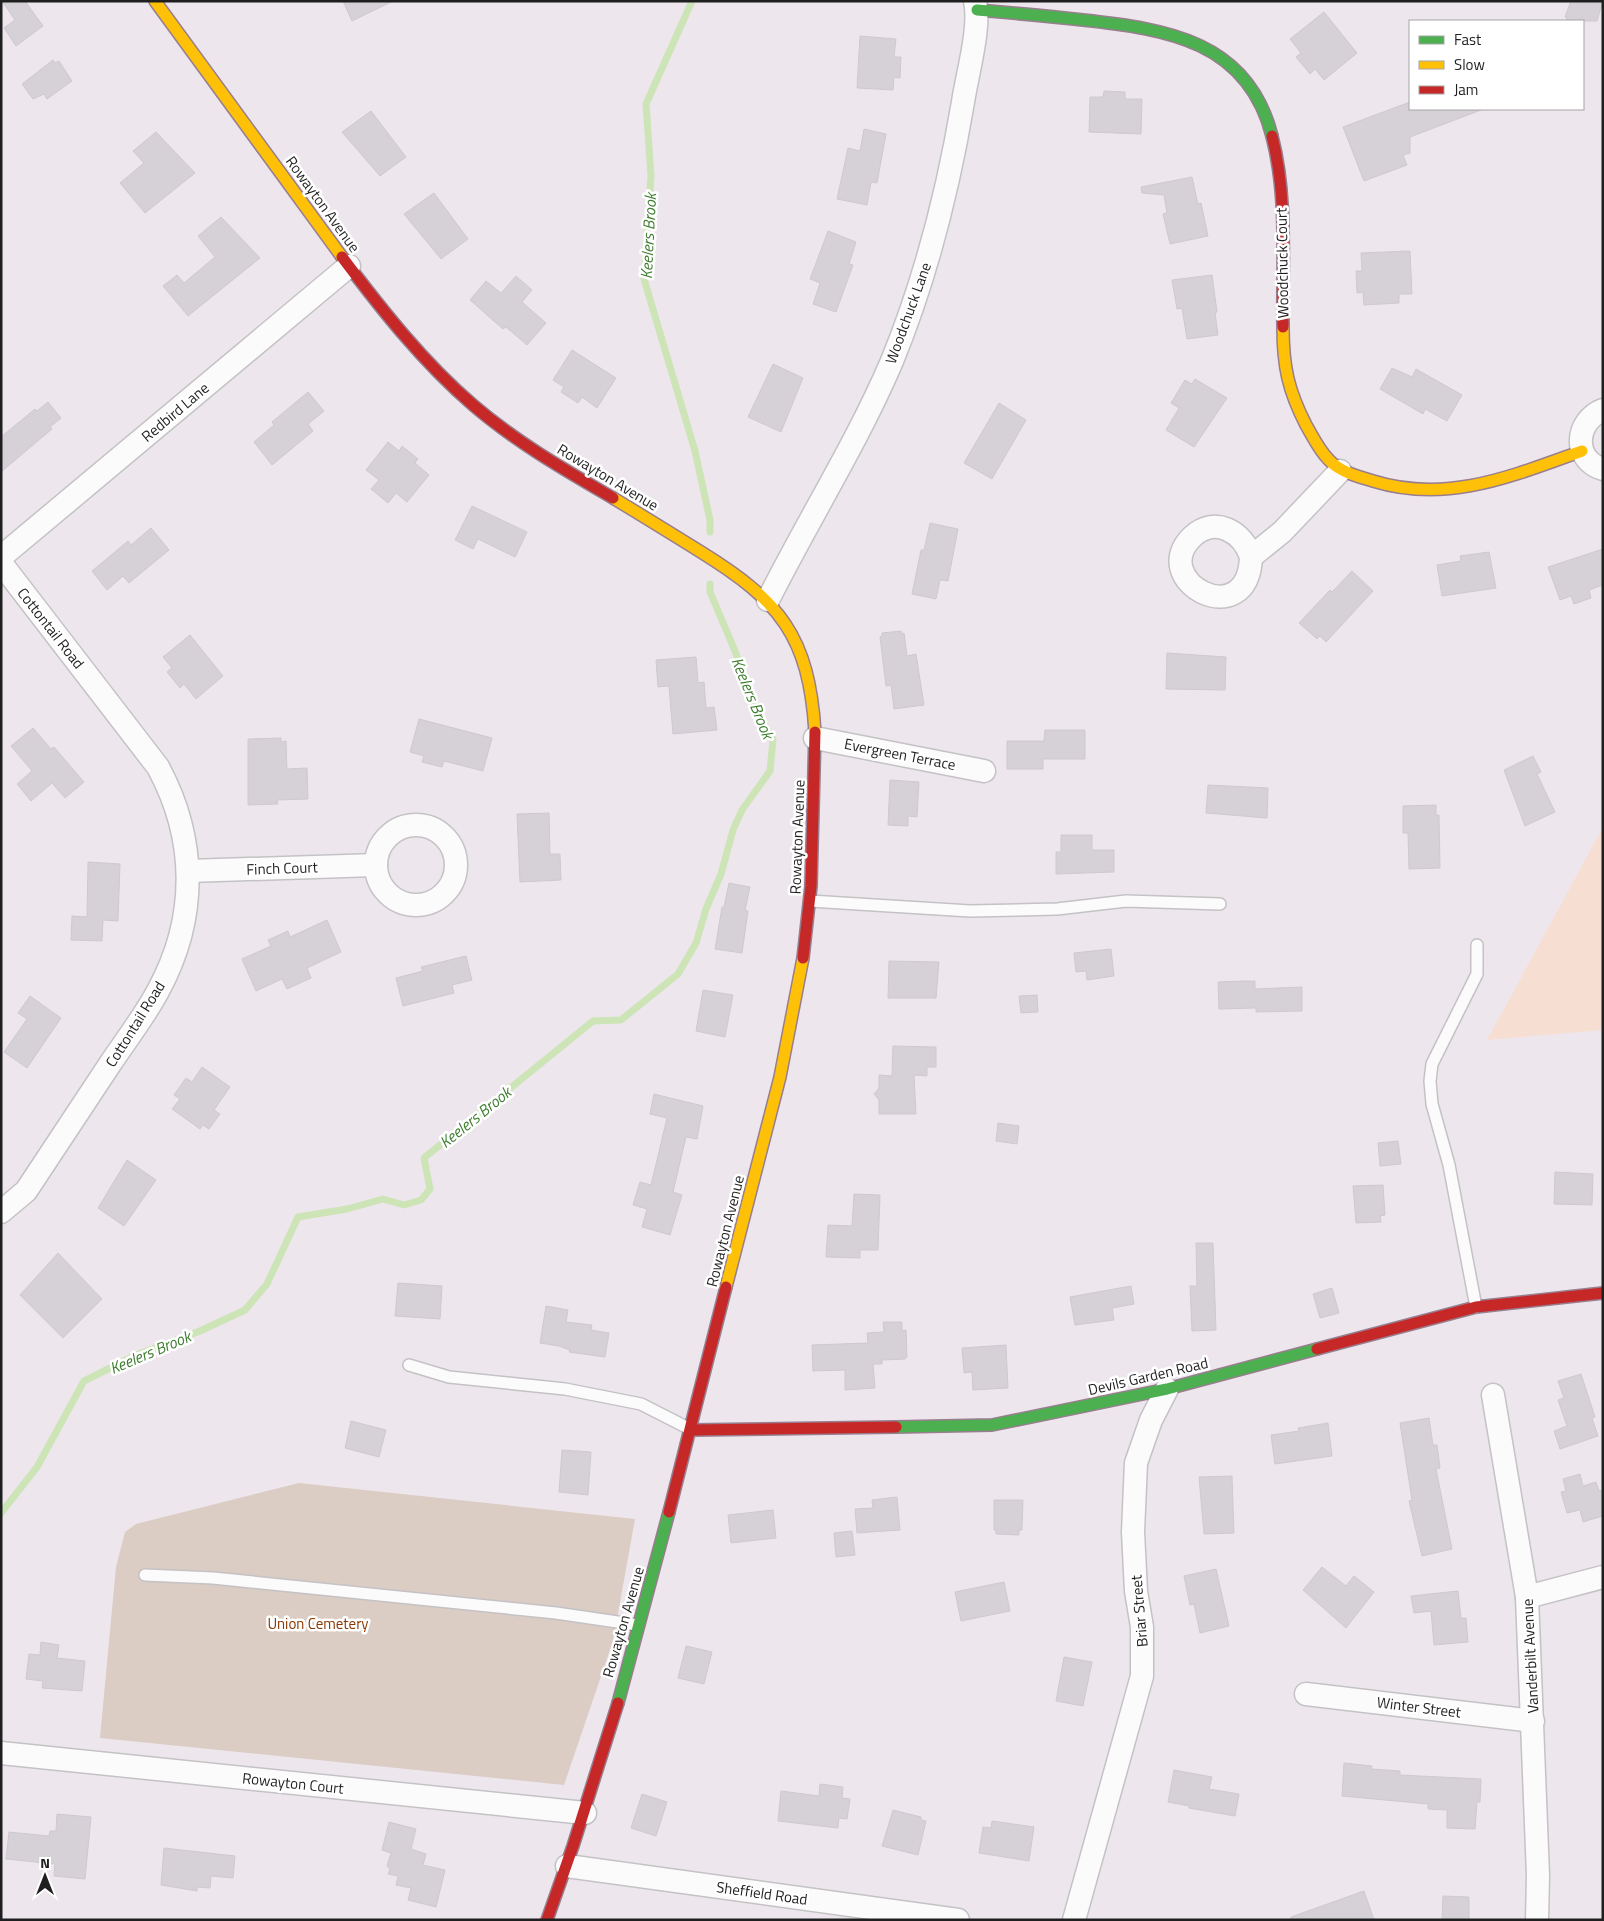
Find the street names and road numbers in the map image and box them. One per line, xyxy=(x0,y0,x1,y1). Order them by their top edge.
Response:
street label: Rowayton Avenue xyxy=(280,151,366,257)
street label: Woodchuck Court xyxy=(1270,207,1294,319)
street label: Woodchuck Lane xyxy=(879,259,937,367)
street label: Redbird Lane xyxy=(136,377,214,447)
street label: Rowayton Avenue xyxy=(553,438,663,516)
street label: Cottontail Road xyxy=(12,582,90,674)
street label: Evergreen Terrace xyxy=(842,732,958,776)
street label: Rowayton Avenue xyxy=(784,779,810,895)
street label: Finch Court xyxy=(246,855,319,881)
street label: Cottontail Road xyxy=(99,977,171,1071)
street label: Rowayton Avenue xyxy=(700,1173,750,1289)
street label: Devils Garden Road xyxy=(1086,1351,1210,1401)
street label: Rowayton Avenue xyxy=(596,1564,650,1680)
street label: Briar Street xyxy=(1124,1573,1154,1648)
street label: Vanderbilt Avenue xyxy=(1516,1598,1544,1714)
street label: Winter Street xyxy=(1376,1690,1463,1724)
street label: Rowayton Court xyxy=(241,1766,346,1800)
street label: Sheffield Road xyxy=(715,1875,809,1911)

